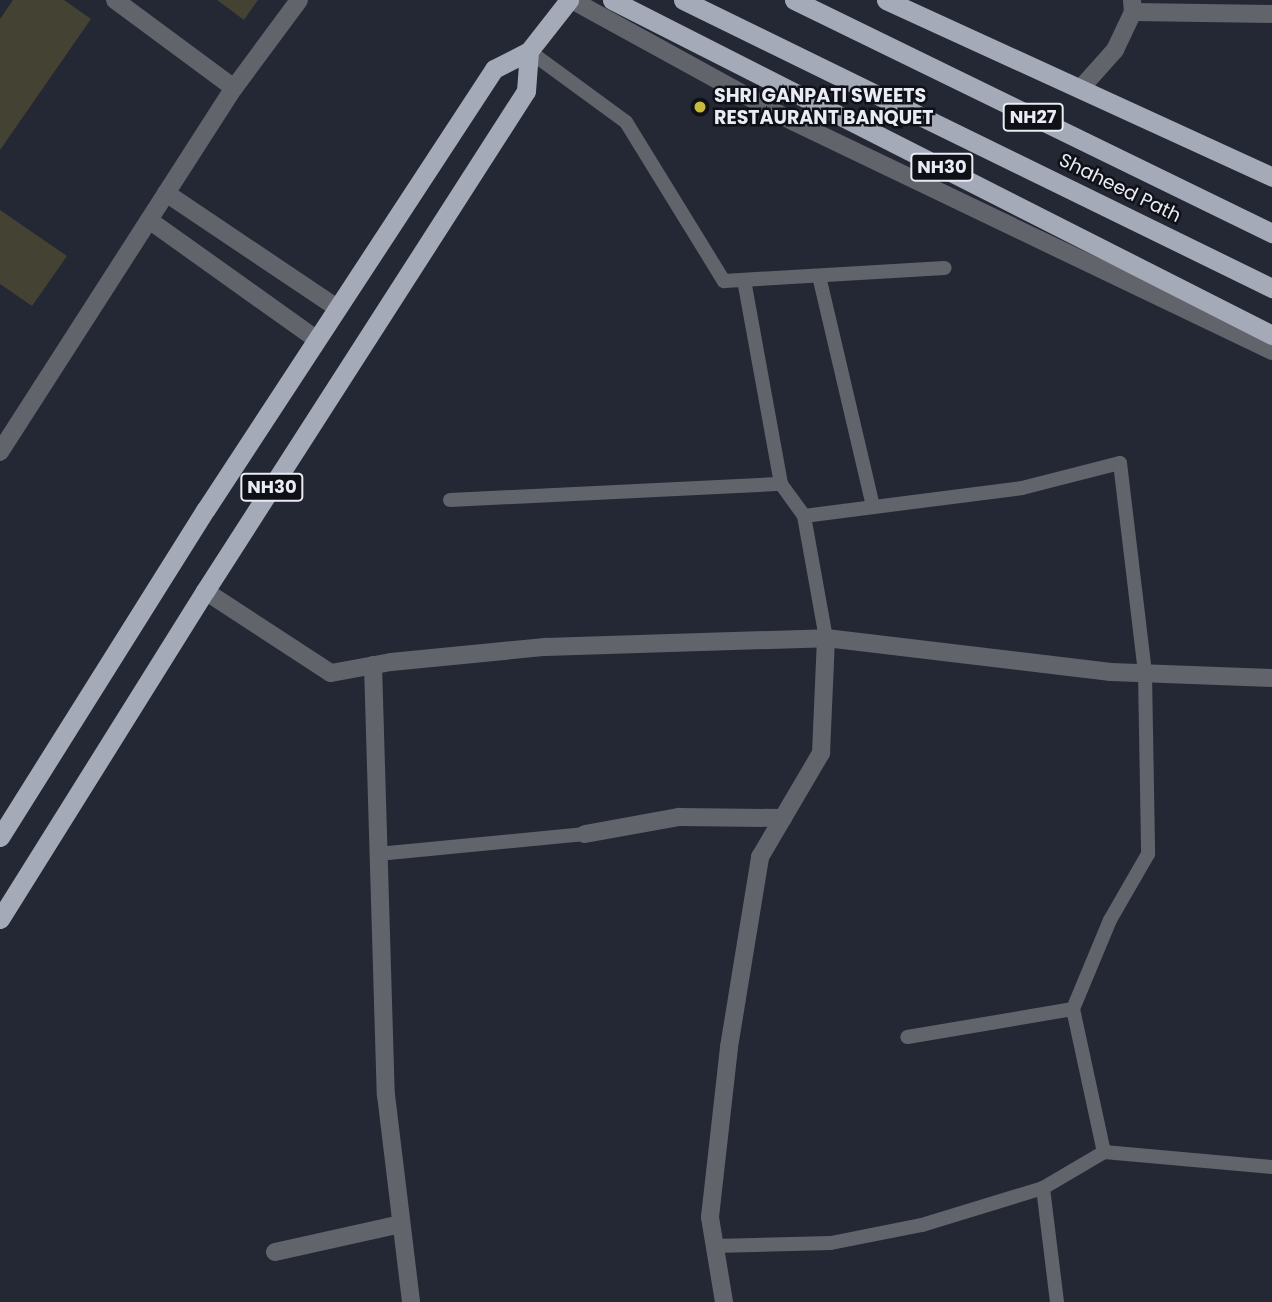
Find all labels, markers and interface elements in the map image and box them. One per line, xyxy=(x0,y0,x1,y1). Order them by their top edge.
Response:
place label: SHRI GANPATI SWEETS RESTAURANT BANQUET xyxy=(714,85,934,129)
marker: SHRI GANPATI SWEETS RESTAURANT BANQUET xyxy=(692,99,708,115)
road number: NH27 xyxy=(1002,103,1064,132)
street label: Shaheed Path xyxy=(1055,149,1185,227)
road number: NH30 xyxy=(909,152,975,182)
road number: NH30 xyxy=(239,472,305,502)

